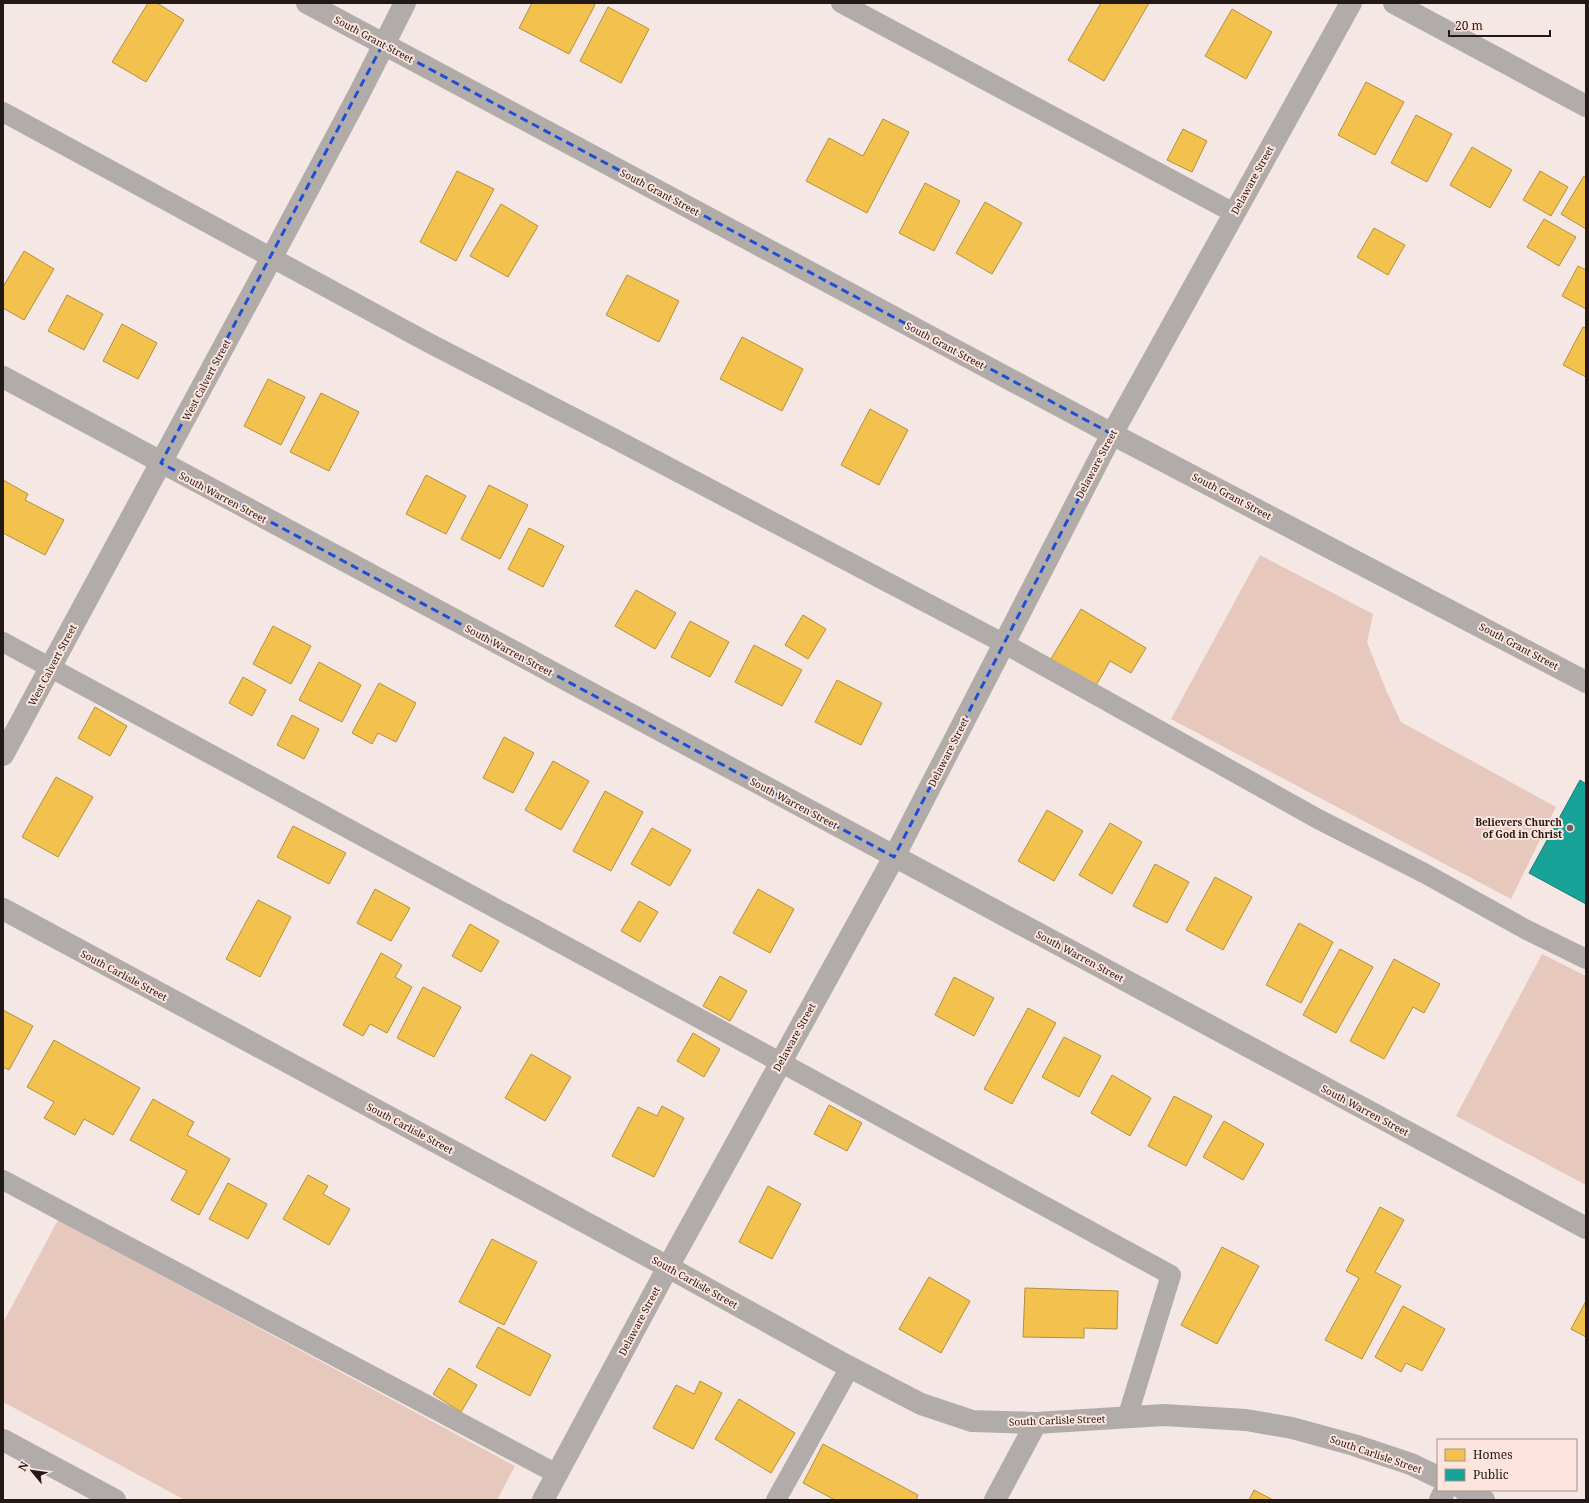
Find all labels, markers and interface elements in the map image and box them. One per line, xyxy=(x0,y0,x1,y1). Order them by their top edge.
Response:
street label: South Grant Street xyxy=(332,12,416,66)
scale bar xyxy=(1449,12,1550,38)
text: 20 m xyxy=(1455,17,1483,34)
street label: Delaware Street xyxy=(1227,143,1277,217)
street label: South Grant Street xyxy=(618,165,702,219)
street label: South Grant Street xyxy=(903,318,987,372)
street label: West Calvert Street xyxy=(179,336,234,423)
street label: Delaware Street xyxy=(1072,427,1120,501)
street label: South Warren Street xyxy=(177,468,270,526)
street label: South Grant Street xyxy=(1190,469,1274,523)
street label: South Grant Street xyxy=(1477,619,1561,673)
street label: West Calvert Street xyxy=(25,621,80,708)
street label: South Warren Street xyxy=(463,621,556,679)
street label: Delaware Street xyxy=(924,714,972,789)
street label: South Warren Street xyxy=(748,774,841,832)
place label: Believers Church of God in Christ xyxy=(1475,815,1562,841)
marker: Believers Church of God in Christ xyxy=(1565,823,1575,833)
street label: South Warren Street xyxy=(1034,927,1127,985)
street label: South Carlisle Street xyxy=(78,946,170,1004)
street label: Delaware Street xyxy=(769,1000,819,1074)
street label: South Warren Street xyxy=(1319,1081,1412,1139)
street label: South Carlisle Street xyxy=(364,1099,456,1157)
street label: South Carlisle Street xyxy=(650,1253,741,1312)
street label: Delaware Street xyxy=(615,1284,663,1358)
street label: South Carlisle Street xyxy=(1009,1411,1106,1429)
street label: South Carlisle Street xyxy=(1328,1432,1424,1476)
legend xyxy=(1437,1439,1577,1491)
text: Homes xyxy=(1473,1446,1513,1463)
north arrow xyxy=(12,1451,52,1491)
text: N xyxy=(14,1458,32,1473)
text: Public xyxy=(1473,1466,1509,1483)

